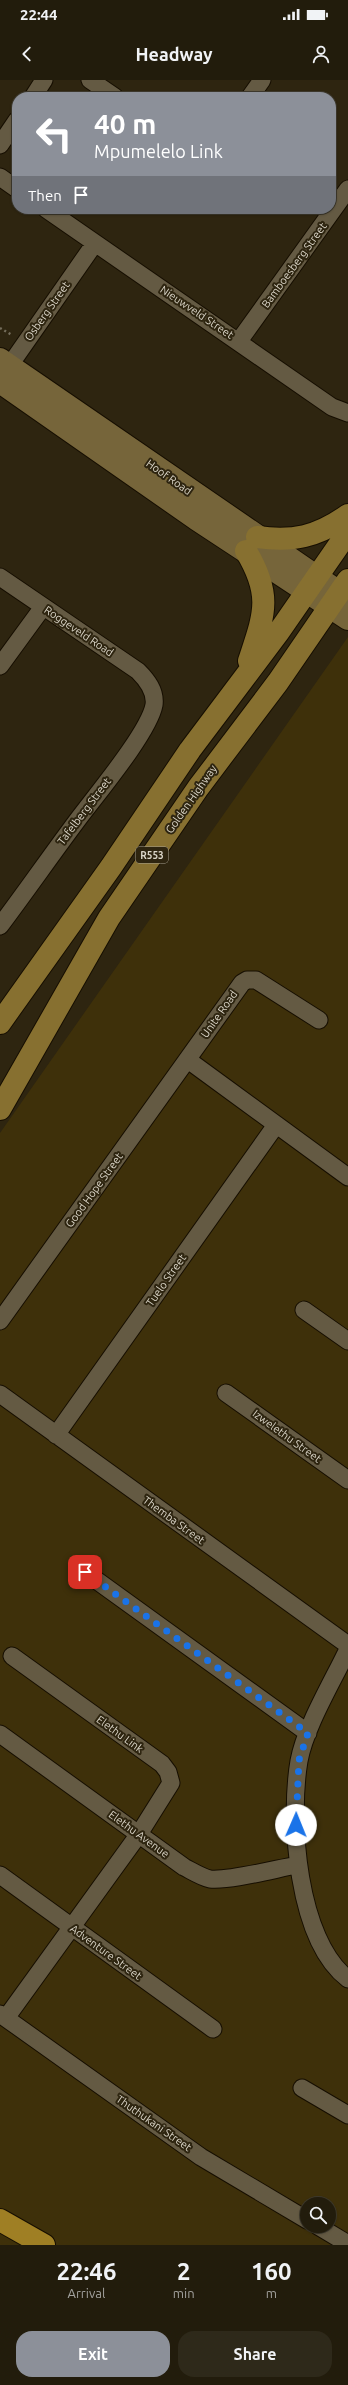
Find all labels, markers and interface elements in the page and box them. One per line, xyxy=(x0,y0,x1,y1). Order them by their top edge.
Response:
text: 22:44 xyxy=(20,6,58,23)
icon: back xyxy=(16,43,38,65)
icon: person xyxy=(310,43,332,65)
text: Headway xyxy=(135,44,213,64)
icon: left xyxy=(28,108,80,160)
text: 40 m xyxy=(94,108,156,139)
text: Mpumelelo Link xyxy=(94,141,223,161)
icon: arrive xyxy=(70,184,92,206)
text: Then xyxy=(28,187,62,204)
street label: Bamboesberg Street xyxy=(259,220,329,310)
street label: Osberg Street xyxy=(22,279,72,343)
street label: Nieuwveld Street xyxy=(158,283,236,341)
street label: Hoof Road xyxy=(144,457,194,497)
street label: Roggeveld Road xyxy=(42,603,116,659)
street label: Golden Highway xyxy=(163,762,219,835)
street label: Tafelberg Street xyxy=(55,775,113,847)
road number: R553 xyxy=(136,847,168,863)
street label: Unite Road xyxy=(198,988,240,1040)
street label: Good Hope Street xyxy=(63,1150,125,1230)
street label: Tuelo Street xyxy=(144,1251,189,1308)
street label: Izwelethu Street xyxy=(250,1407,324,1465)
street label: Themba Street xyxy=(141,1494,208,1547)
pin xyxy=(68,1555,102,1589)
icon: arrive xyxy=(74,1561,96,1583)
street label: Elethu Link xyxy=(94,1713,146,1755)
position arrow xyxy=(275,1804,317,1846)
street label: Elethu Avenue xyxy=(107,1808,171,1860)
street label: Adventure Street xyxy=(68,1922,145,1982)
street label: Thuthukani Street xyxy=(114,2093,194,2154)
map controls xyxy=(300,2197,336,2233)
button: search xyxy=(300,2197,336,2233)
text: 22:46 xyxy=(56,2258,116,2285)
text: 2 xyxy=(177,2258,190,2285)
text: 160 xyxy=(251,2258,292,2285)
text: Arrival xyxy=(67,2286,105,2300)
text: min xyxy=(173,2286,195,2300)
text: m xyxy=(266,2286,277,2300)
button: Exit xyxy=(16,2331,170,2377)
button: Share xyxy=(178,2331,332,2377)

